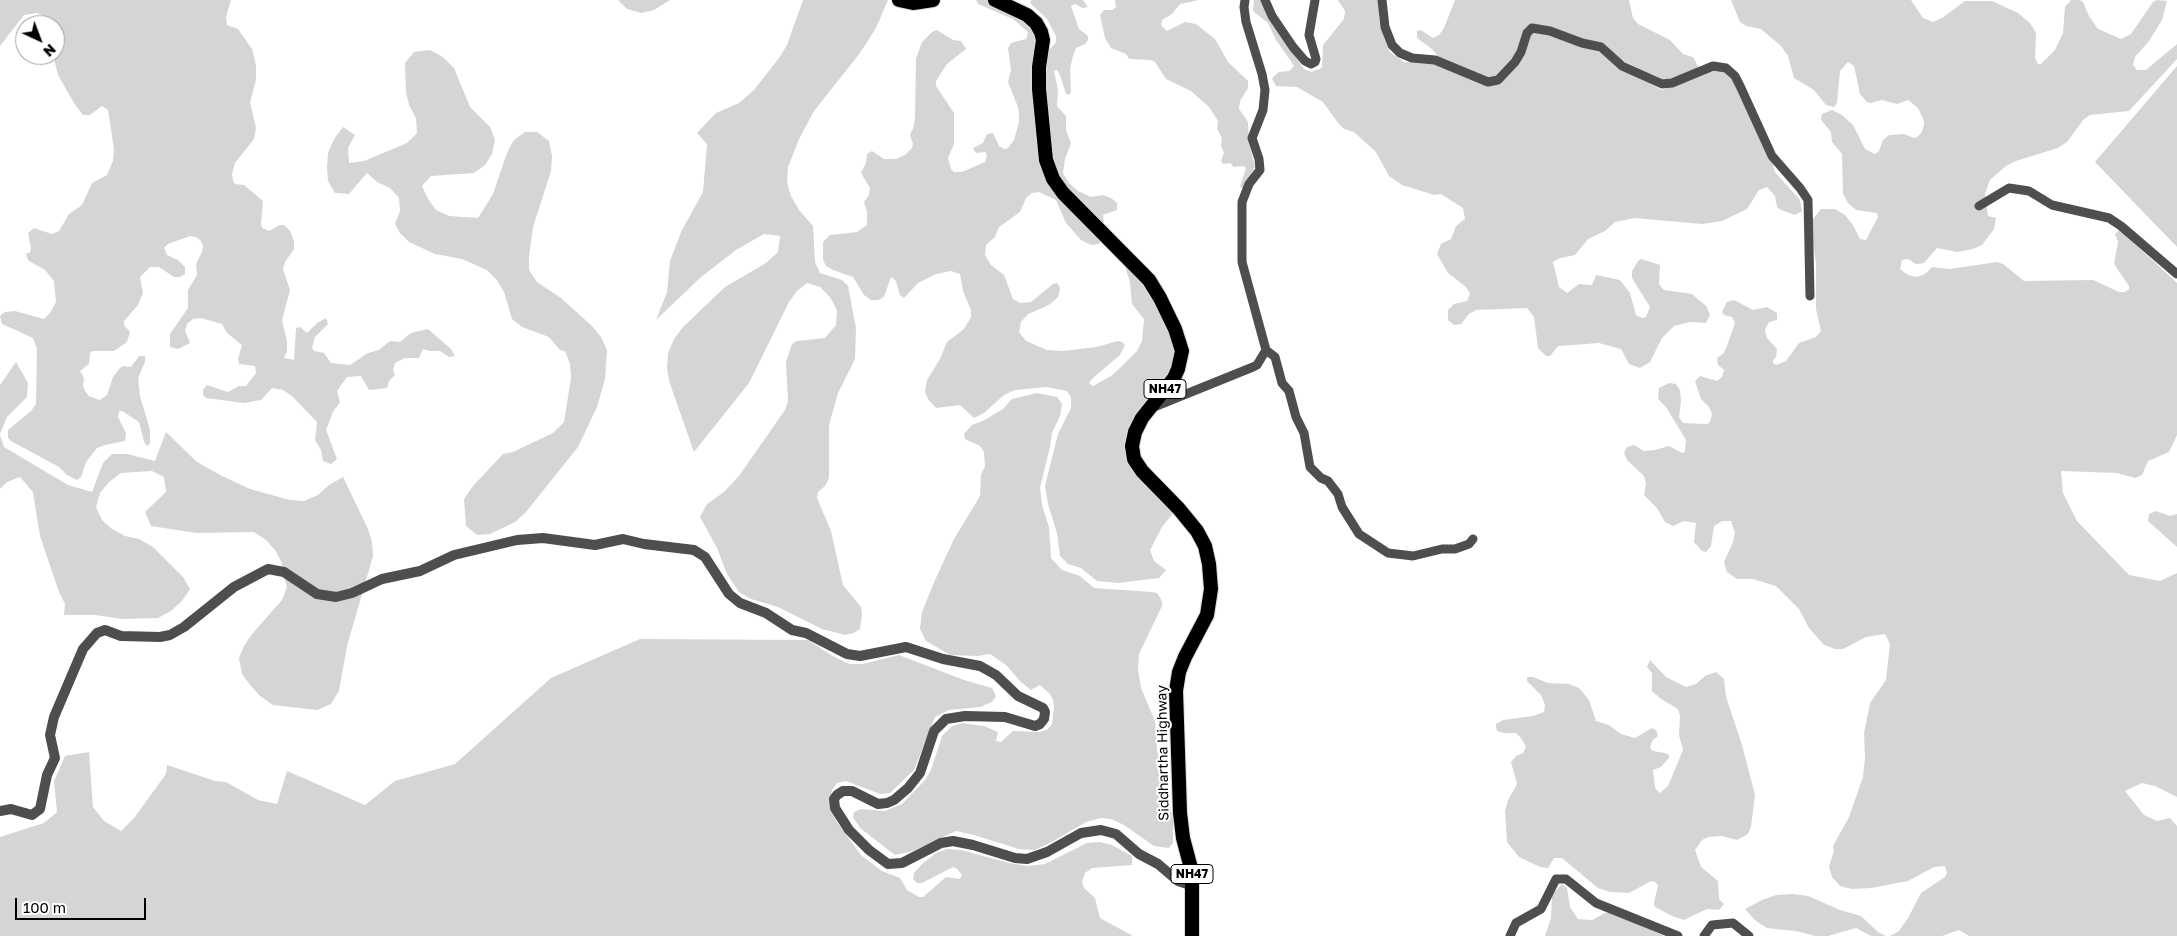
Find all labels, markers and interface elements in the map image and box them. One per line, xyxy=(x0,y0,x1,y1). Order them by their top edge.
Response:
north arrow xyxy=(15,15,65,65)
text: N xyxy=(40,41,60,60)
road number: NH47 xyxy=(1144,379,1186,398)
street label: Siddhartha Highway xyxy=(1153,685,1173,821)
road number: NH47 xyxy=(1171,864,1213,884)
scale bar xyxy=(18,888,149,920)
text: 100 m xyxy=(23,898,66,916)

